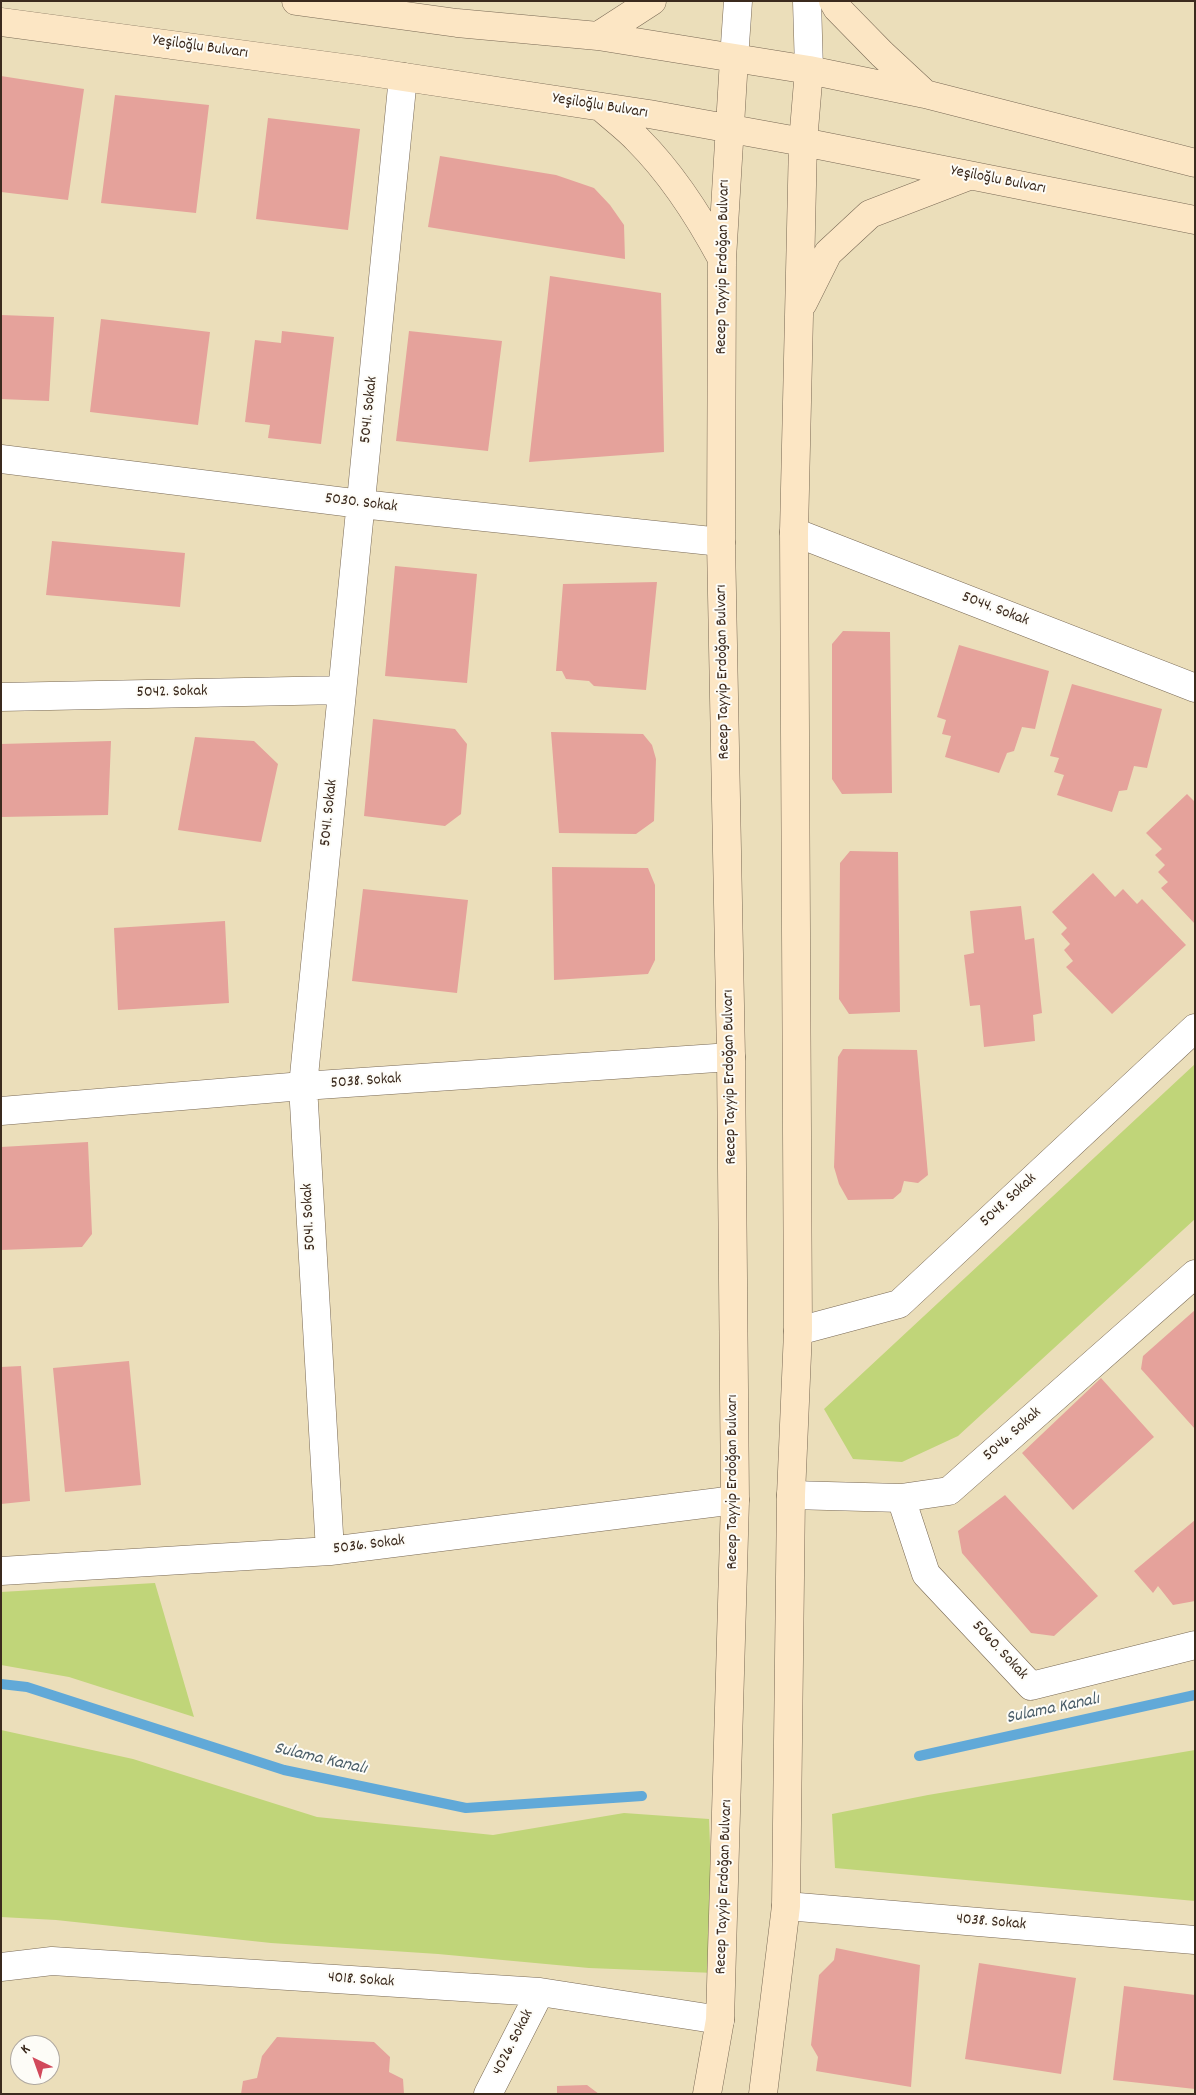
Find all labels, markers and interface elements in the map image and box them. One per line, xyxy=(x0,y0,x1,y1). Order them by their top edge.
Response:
street label: Yeşiloğlu Bulvarı xyxy=(151,32,249,64)
street label: Yeşiloğlu Bulvarı xyxy=(551,90,649,124)
street label: Yeşiloğlu Bulvarı xyxy=(949,162,1047,200)
street label: Recep Tayyip Erdoğan Bulvarı xyxy=(713,179,735,355)
street label: 5041. Sokak xyxy=(357,375,383,445)
street label: 5030. Sokak xyxy=(324,490,398,518)
street label: Recep Tayyip Erdoğan Bulvarı xyxy=(713,584,735,760)
street label: 5044. Sokak xyxy=(959,588,1031,632)
street label: 5042. Sokak xyxy=(136,683,208,703)
street label: 5041. Sokak xyxy=(317,778,343,848)
street label: Recep Tayyip Erdoğan Bulvarı xyxy=(720,989,742,1165)
street label: 5038. Sokak xyxy=(330,1070,402,1094)
street label: 5048. Sokak xyxy=(977,1170,1041,1232)
street label: 5041. Sokak xyxy=(299,1183,321,1251)
street label: Recep Tayyip Erdoğan Bulvarı xyxy=(724,1395,744,1569)
street label: 5046. Sokak xyxy=(980,1404,1046,1466)
street label: 5036. Sokak xyxy=(332,1532,406,1560)
street label: 5060. Sokak xyxy=(967,1617,1031,1685)
water label: Sulama Kanalı xyxy=(1005,1690,1101,1730)
water label: Sulama Kanalı xyxy=(272,1739,368,1781)
street label: Recep Tayyip Erdoğan Bulvarı xyxy=(712,1799,738,1975)
street label: 4038. Sokak xyxy=(955,1910,1027,1936)
street label: 4018. Sokak xyxy=(327,1969,395,1993)
street label: 4026. Sokak xyxy=(489,2007,539,2079)
north arrow xyxy=(10,2035,60,2085)
text: K xyxy=(17,2040,35,2059)

